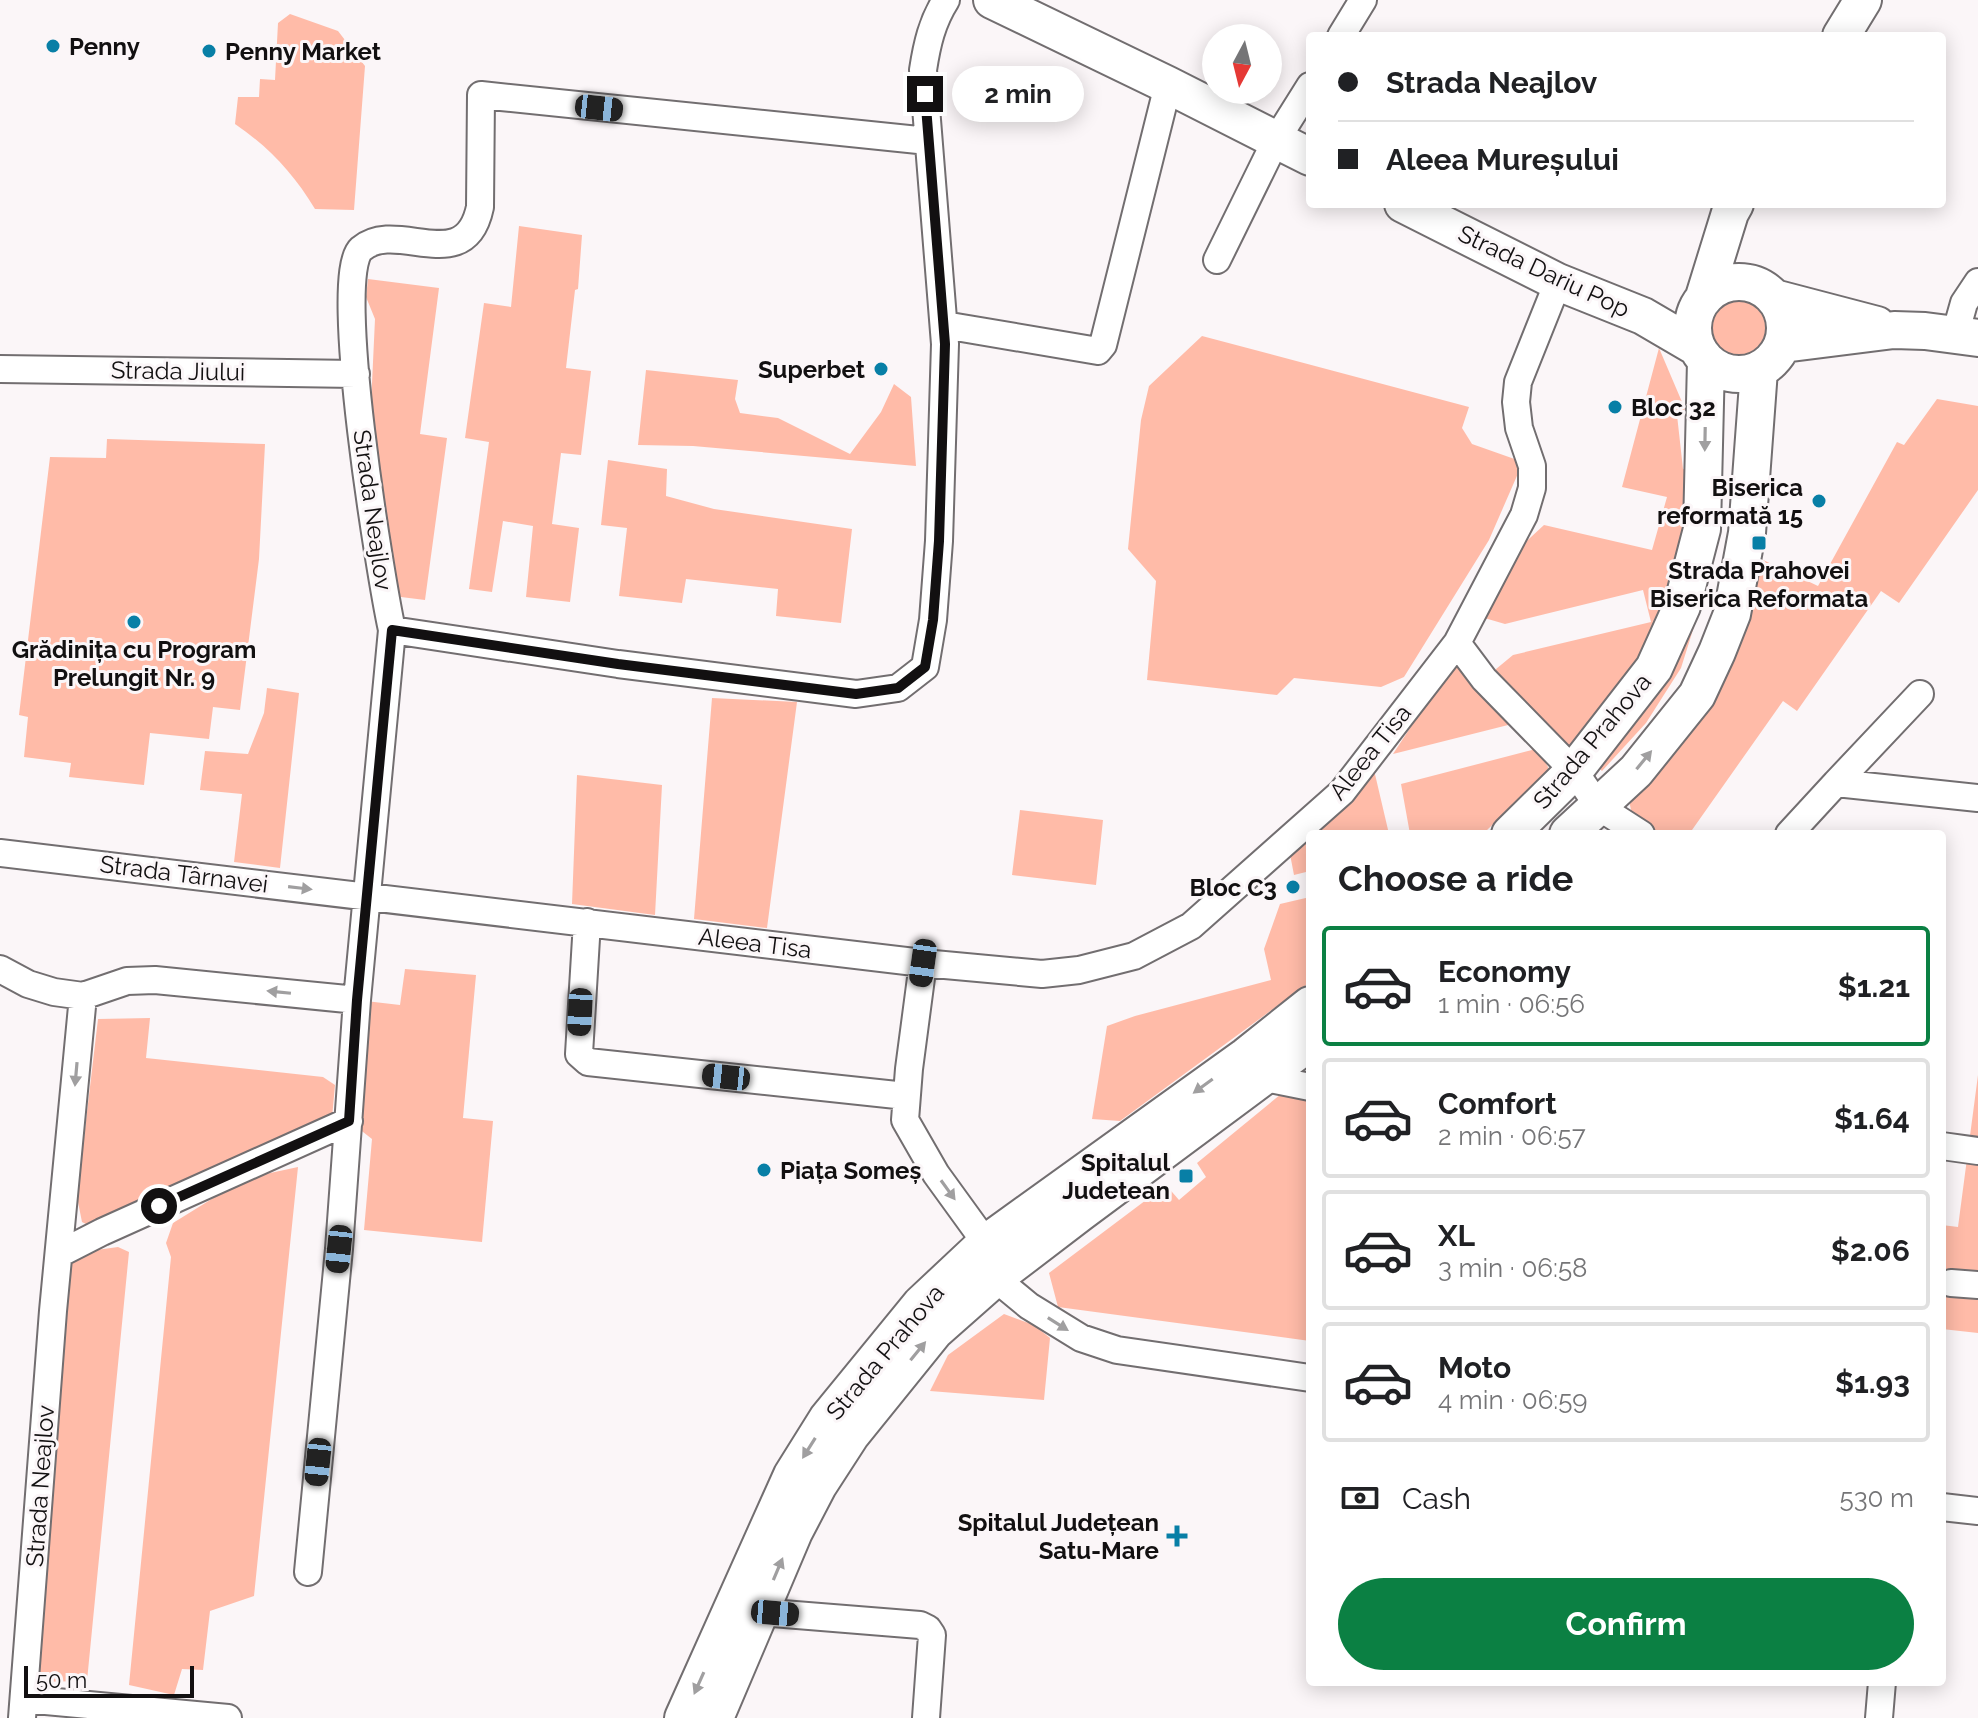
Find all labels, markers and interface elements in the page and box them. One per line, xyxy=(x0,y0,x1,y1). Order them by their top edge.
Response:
north arrow xyxy=(1202,24,1282,104)
map controls xyxy=(1202,24,1282,104)
place label: Penny xyxy=(69,32,140,61)
marker: Penny xyxy=(44,37,62,55)
place label: Penny Market xyxy=(225,37,381,66)
marker: Penny Market xyxy=(200,42,218,60)
text: Strada Neajlov xyxy=(1386,65,1597,100)
callout: 2 min xyxy=(953,66,1085,122)
route end xyxy=(907,76,943,112)
text: 2 min xyxy=(984,79,1052,109)
car xyxy=(574,94,624,122)
text: Aleea Mureșului xyxy=(1386,142,1619,177)
street label: Strada Dariu Pop xyxy=(1454,219,1634,323)
street label: Strada Jiului xyxy=(111,355,245,387)
place label: Superbet xyxy=(758,355,865,384)
marker: Superbet xyxy=(872,360,890,378)
place label: Bloc 32 xyxy=(1631,393,1716,422)
marker: Bloc 32 xyxy=(1606,398,1624,416)
one-way arrow xyxy=(1699,427,1711,452)
street label: Strada Neajlov xyxy=(347,428,399,592)
place label: Biserica reformată 15 xyxy=(1657,473,1803,530)
marker: Biserica reformată 15 xyxy=(1810,492,1828,510)
marker: Strada Prahovei Biserica Reformata xyxy=(1750,534,1768,552)
place label: Strada Prahovei Biserica Reformata xyxy=(1650,556,1868,613)
marker: Grădinița cu Program Prelungit Nr. 9 xyxy=(125,613,143,631)
place label: Grădinița cu Program Prelungit Nr. 9 xyxy=(12,635,256,692)
street label: Strada Prahova xyxy=(1527,667,1657,815)
street label: Aleea Tisa xyxy=(1323,699,1417,805)
one-way arrow xyxy=(1635,751,1652,771)
street label: Strada Târnavei xyxy=(98,849,270,899)
text: Choose a ride xyxy=(1338,857,1573,899)
place label: Bloc C3 xyxy=(1189,873,1277,902)
marker: Bloc C3 xyxy=(1284,878,1302,896)
one-way arrow xyxy=(288,882,313,895)
street label: Aleea Tisa xyxy=(697,922,813,964)
car xyxy=(908,938,938,988)
icon: car xyxy=(1342,950,1414,1022)
text: Economy xyxy=(1438,954,1571,989)
text: $1.21 xyxy=(1838,969,1910,1004)
one-way arrow xyxy=(266,986,291,999)
car xyxy=(567,987,593,1037)
text: 1 min · 06:56 xyxy=(1438,989,1585,1019)
one-way arrow xyxy=(69,1062,82,1087)
car xyxy=(701,1063,751,1091)
one-way arrow xyxy=(1193,1078,1214,1093)
icon: car xyxy=(1342,1082,1414,1154)
text: Comfort xyxy=(1438,1086,1557,1121)
text: $1.64 xyxy=(1834,1101,1910,1136)
text: 2 min · 06:57 xyxy=(1438,1121,1586,1151)
place label: Spitalul Judetean xyxy=(1062,1148,1170,1205)
place label: Piața Someș xyxy=(780,1156,921,1185)
marker: Piața Someș xyxy=(755,1161,773,1179)
marker: Spitalul Judetean xyxy=(1177,1167,1195,1185)
one-way arrow xyxy=(940,1180,956,1201)
route start xyxy=(141,1188,177,1224)
icon: car xyxy=(1342,1214,1414,1286)
text: XL xyxy=(1438,1218,1475,1253)
car xyxy=(325,1224,353,1274)
text: $2.06 xyxy=(1831,1233,1910,1268)
text: 3 min · 06:58 xyxy=(1438,1253,1587,1283)
street label: Strada Prahova xyxy=(820,1278,950,1426)
one-way arrow xyxy=(1047,1316,1069,1330)
one-way arrow xyxy=(910,1341,926,1361)
icon: car xyxy=(1342,1346,1414,1418)
text: Moto xyxy=(1438,1350,1511,1385)
text: $1.93 xyxy=(1835,1365,1910,1400)
text: 4 min · 06:59 xyxy=(1438,1385,1588,1415)
street label: Strada Neajlov xyxy=(20,1404,60,1568)
car xyxy=(304,1437,332,1487)
one-way arrow xyxy=(803,1437,817,1459)
icon: cash xyxy=(1338,1476,1382,1520)
text: Cash xyxy=(1402,1481,1471,1516)
text: 530 m xyxy=(1840,1483,1914,1513)
place label: Spitalul Județean Satu-Mare xyxy=(958,1508,1159,1565)
marker: Spitalul Județean Satu-Mare xyxy=(1166,1525,1188,1547)
one-way arrow xyxy=(771,1557,785,1580)
button: Confirm xyxy=(1338,1578,1914,1670)
car xyxy=(750,1599,800,1627)
scale bar xyxy=(24,1662,194,1698)
text: 50 m xyxy=(36,1667,87,1693)
one-way arrow xyxy=(692,1672,706,1695)

